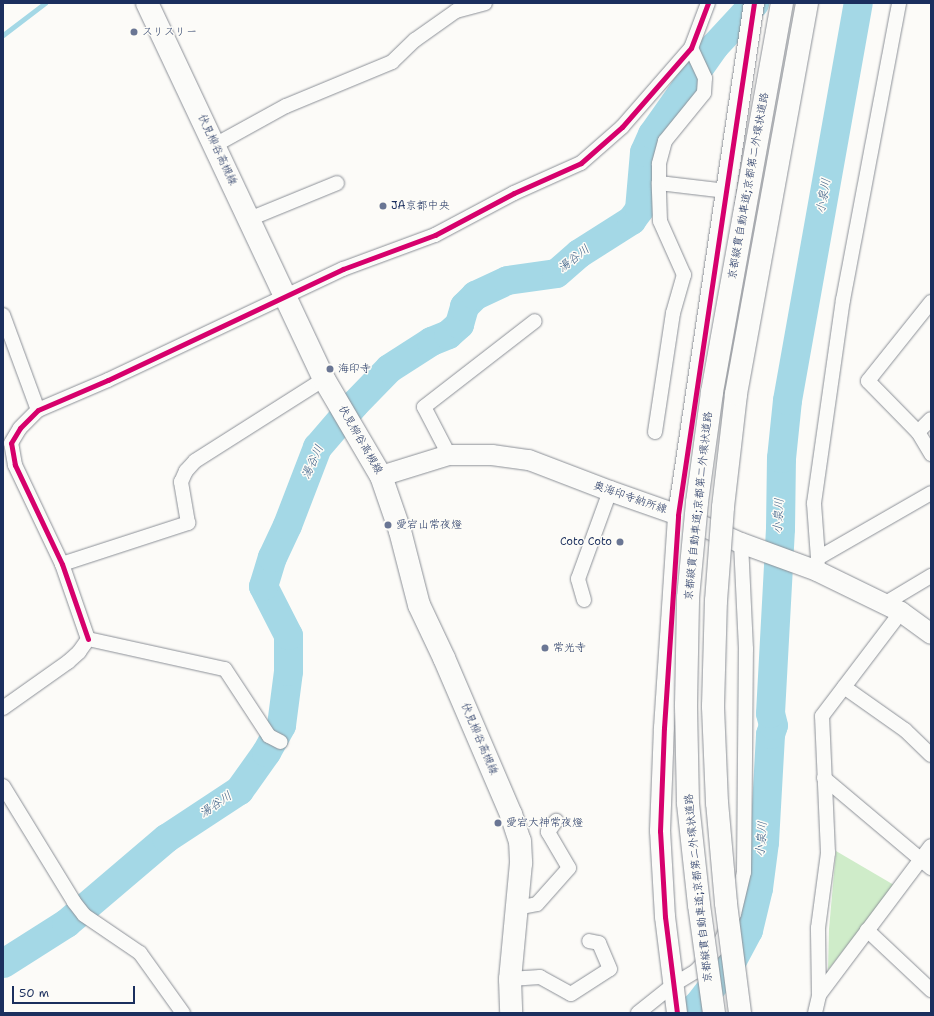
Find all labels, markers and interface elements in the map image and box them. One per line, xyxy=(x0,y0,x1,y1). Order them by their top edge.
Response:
place label: スリスリー xyxy=(142,25,197,39)
marker: スリスリー xyxy=(129,27,139,37)
street label: 京都縦貫自動車道;京都第二外環状道路 xyxy=(726,91,772,281)
street label: 伏見柳谷高槻線 xyxy=(195,112,239,188)
water label: 小泉川 xyxy=(814,177,834,215)
place label: JA京都中央 xyxy=(391,199,450,213)
marker: JA京都中央 xyxy=(378,201,388,211)
water label: 湯谷川 xyxy=(555,242,593,276)
place label: 海印寺 xyxy=(338,362,371,376)
marker: 海印寺 xyxy=(325,364,335,374)
street label: 伏見柳谷高槻線 xyxy=(335,403,385,477)
street label: 京都縦貫自動車道;京都第二外環状道路 xyxy=(683,411,715,601)
water label: 湯谷川 xyxy=(299,443,327,481)
street label: 奥海印寺納所線 xyxy=(591,479,669,517)
water label: 小泉川 xyxy=(771,498,787,534)
place label: 愛宕山常夜燈 xyxy=(396,518,462,532)
marker: 愛宕山常夜燈 xyxy=(383,520,393,530)
place label: Coto Coto xyxy=(560,535,612,549)
marker: Coto Coto xyxy=(615,537,625,547)
place label: 常光寺 xyxy=(553,641,586,655)
marker: 常光寺 xyxy=(540,643,550,653)
street label: 伏見柳谷高槻線 xyxy=(458,701,500,777)
water label: 湯谷川 xyxy=(197,789,235,821)
street label: 京都縦貫自動車道;京都第二外環状道路 xyxy=(683,793,715,983)
place label: 愛宕大神常夜燈 xyxy=(506,816,583,830)
marker: 愛宕大神常夜燈 xyxy=(493,818,503,828)
water label: 小泉川 xyxy=(754,821,770,857)
scale bar xyxy=(14,978,137,1004)
text: 50 m xyxy=(19,985,49,1001)

